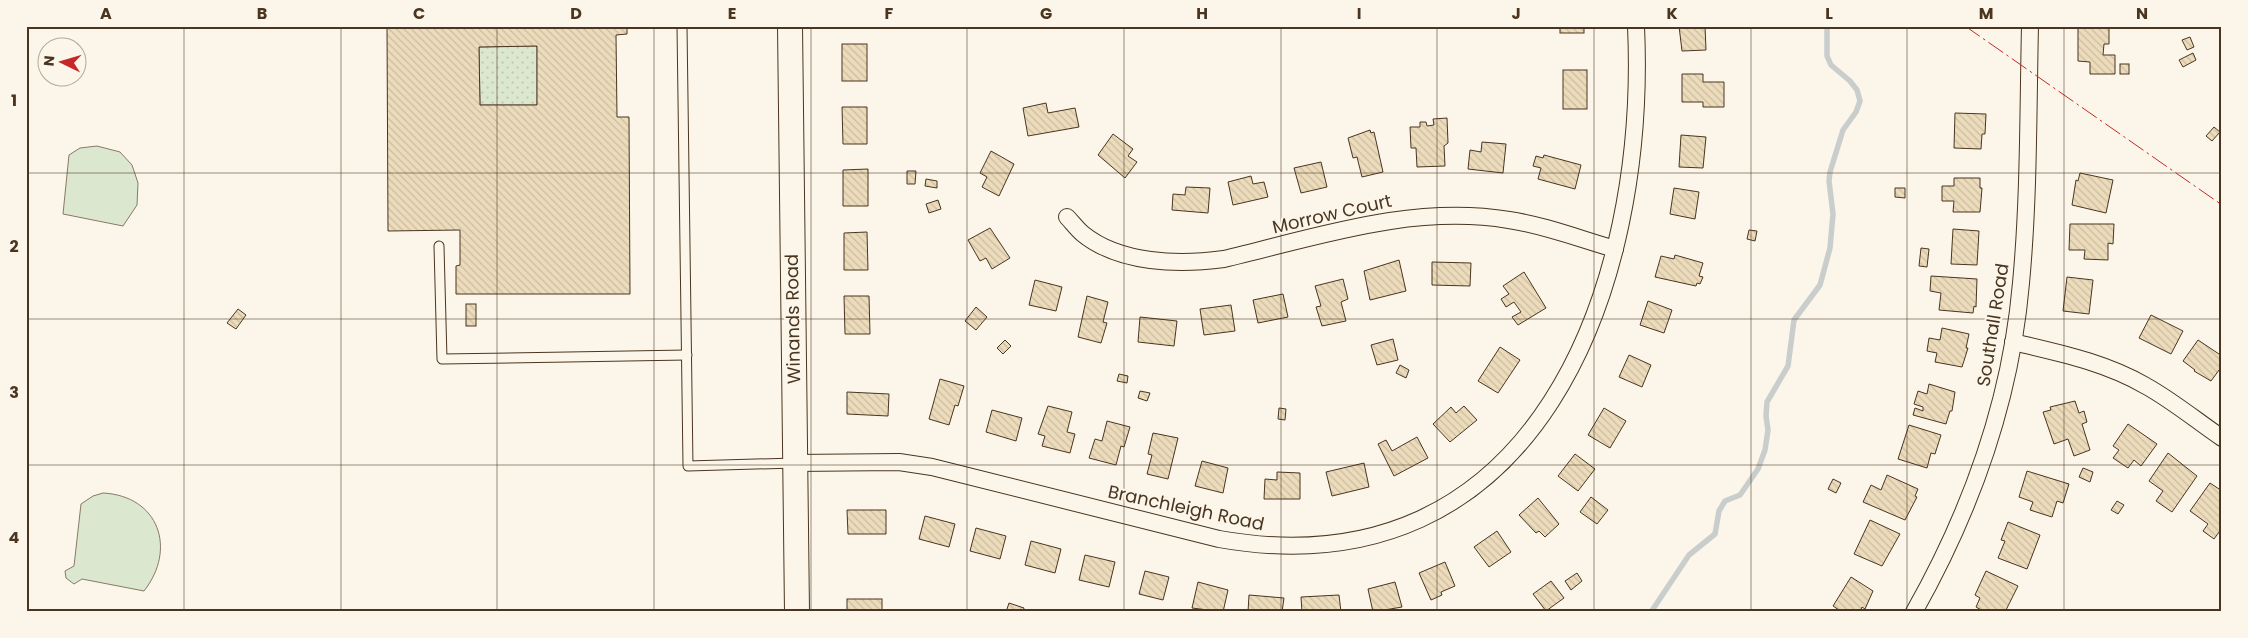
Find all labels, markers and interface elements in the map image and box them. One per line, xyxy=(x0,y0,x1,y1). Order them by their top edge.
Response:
text: A xyxy=(100,2,112,25)
text: B xyxy=(257,2,267,25)
text: C xyxy=(413,2,425,25)
text: D xyxy=(570,2,582,25)
text: E xyxy=(728,2,736,25)
text: F xyxy=(885,2,894,25)
text: G xyxy=(1040,2,1052,25)
text: H xyxy=(1196,2,1208,25)
text: I xyxy=(1357,2,1361,25)
text: J xyxy=(1511,2,1521,25)
text: K xyxy=(1666,2,1678,25)
text: L xyxy=(1825,2,1833,25)
text: M xyxy=(1979,2,1993,25)
text: N xyxy=(2136,2,2148,25)
north arrow xyxy=(38,38,88,88)
text: N xyxy=(39,55,59,67)
text: 1 xyxy=(11,89,17,112)
street label: Morrow Court xyxy=(1270,188,1394,239)
text: 2 xyxy=(9,235,19,258)
street label: Winands Road xyxy=(779,254,806,384)
street label: Southall Road xyxy=(1970,262,2015,388)
text: 3 xyxy=(9,381,19,404)
street label: Branchleigh Road xyxy=(1106,479,1267,536)
text: 4 xyxy=(9,526,20,549)

